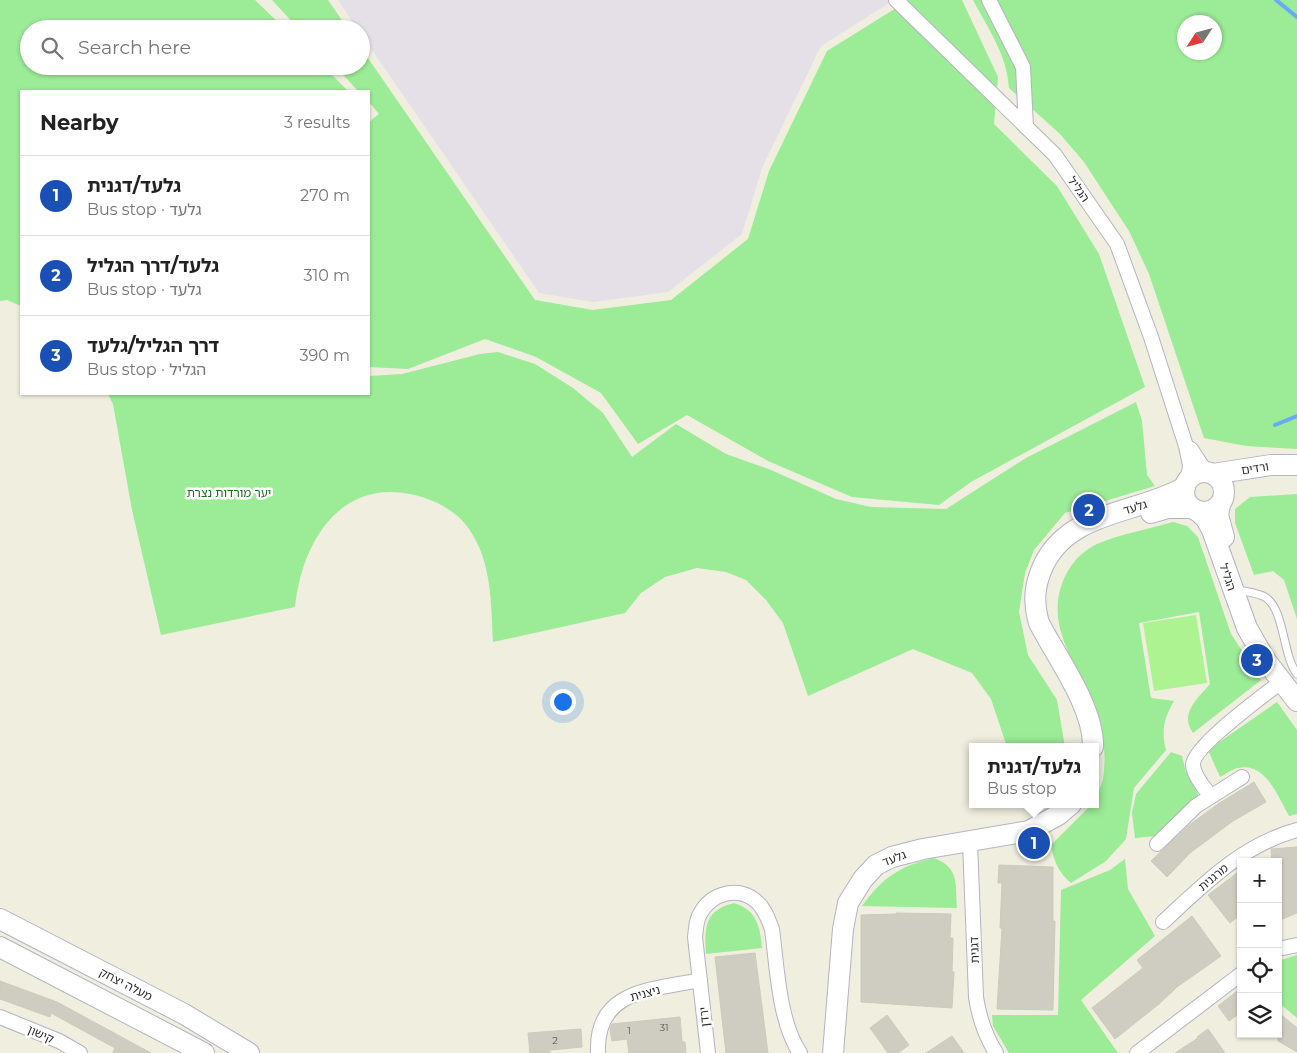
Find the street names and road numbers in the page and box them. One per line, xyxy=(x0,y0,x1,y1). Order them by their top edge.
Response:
street label: הגליל xyxy=(1065,173,1093,205)
street label: ורדים xyxy=(1240,458,1270,478)
street label: גלעד xyxy=(1121,496,1149,518)
street label: הגליל xyxy=(1216,561,1240,593)
street label: גלעד xyxy=(880,846,908,869)
street label: מרגנית xyxy=(1195,860,1231,894)
street label: דגנית xyxy=(966,936,982,964)
street label: מעלה יצחק xyxy=(97,964,155,1004)
street label: ניצנית xyxy=(628,982,662,1004)
street label: ירדן xyxy=(695,1006,713,1028)
street label: קישון xyxy=(25,1022,57,1047)

